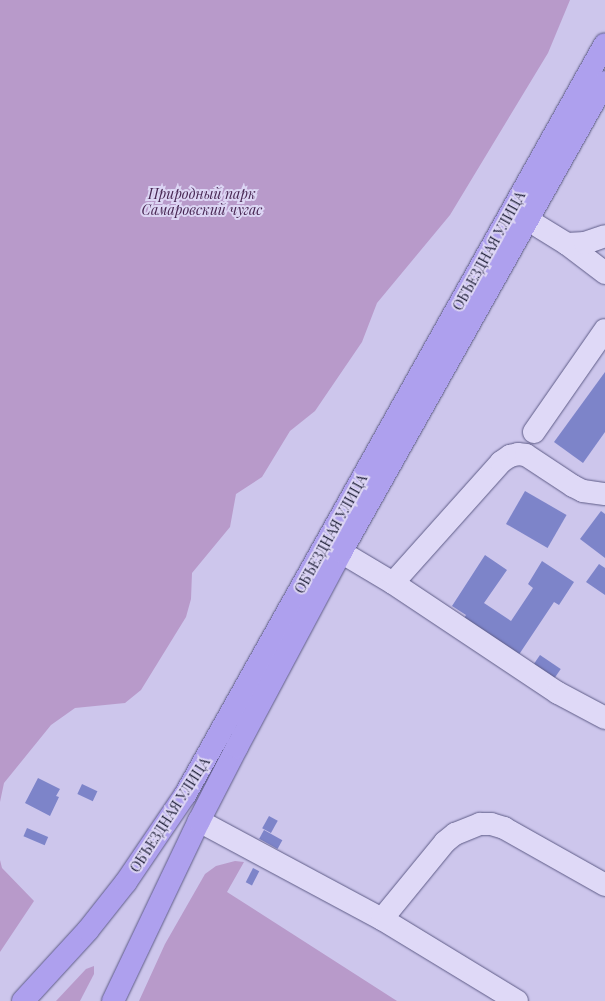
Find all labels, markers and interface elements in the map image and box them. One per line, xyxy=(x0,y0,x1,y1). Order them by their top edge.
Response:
park label: Природный парк Самаровский чугас xyxy=(142,186,262,218)
street label: ОБЪЕЗДНАЯ УЛИЦА xyxy=(449,189,529,313)
street label: ОБЪЕЗДНАЯ УЛИЦА xyxy=(291,472,371,596)
street label: ОБЪЕЗДНАЯ УЛИЦА xyxy=(127,754,213,876)

